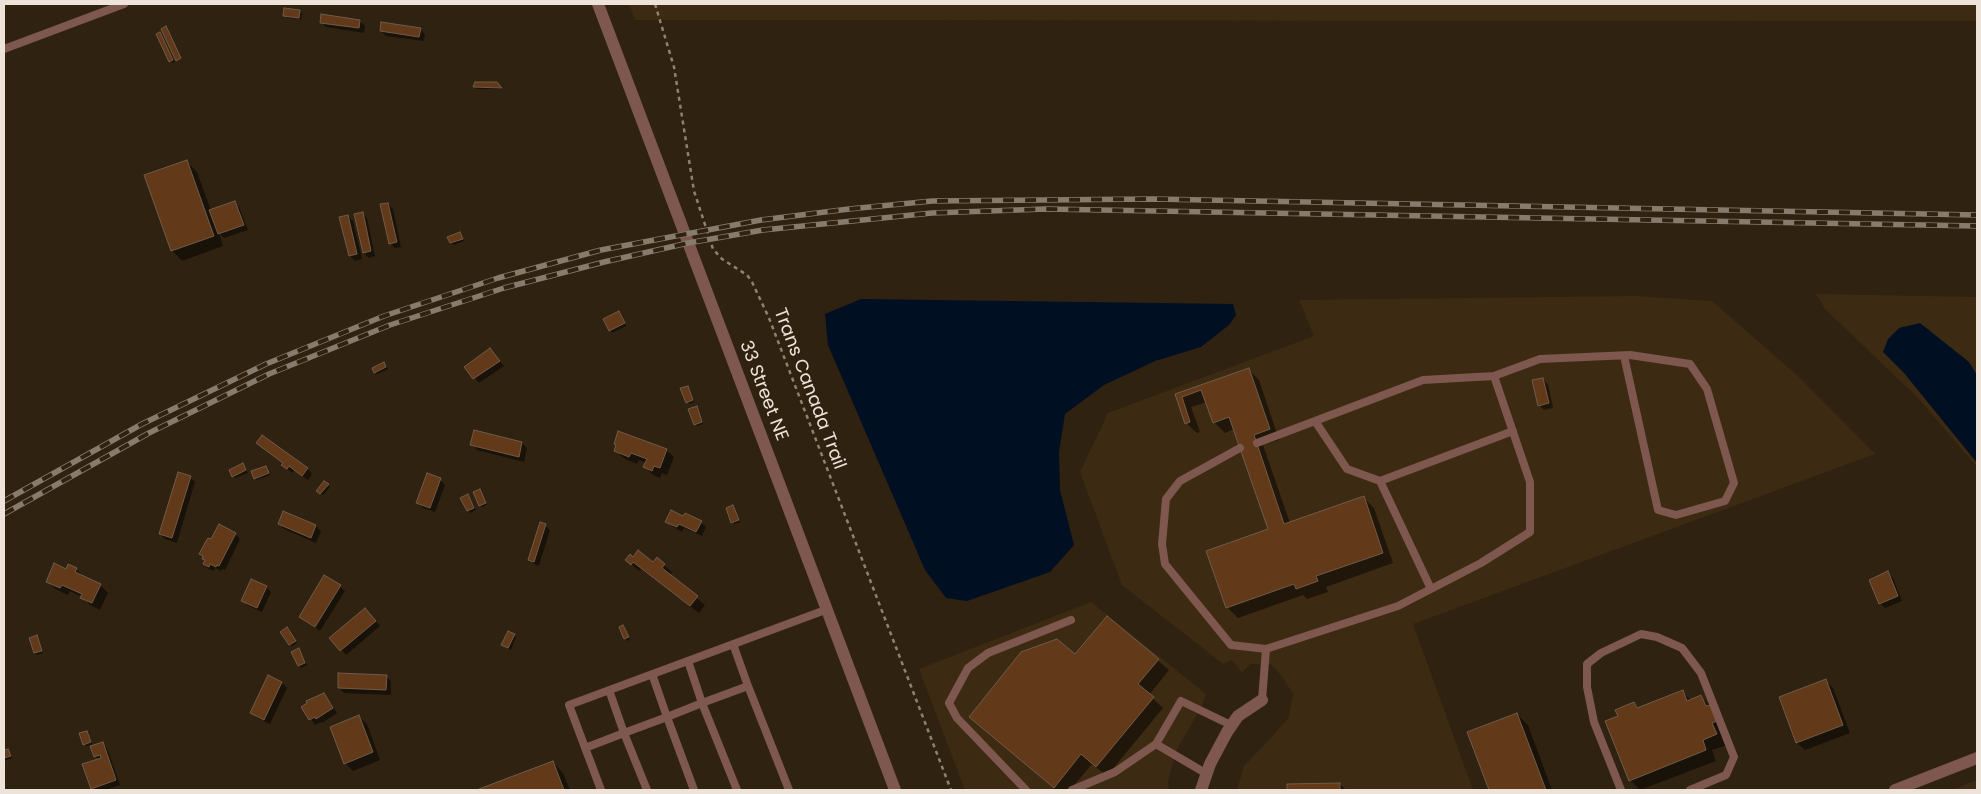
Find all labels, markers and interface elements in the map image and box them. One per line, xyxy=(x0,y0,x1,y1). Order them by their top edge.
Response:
street label: Trans Canada Trail xyxy=(768,305,850,473)
street label: 33 Street NE xyxy=(734,338,792,444)

